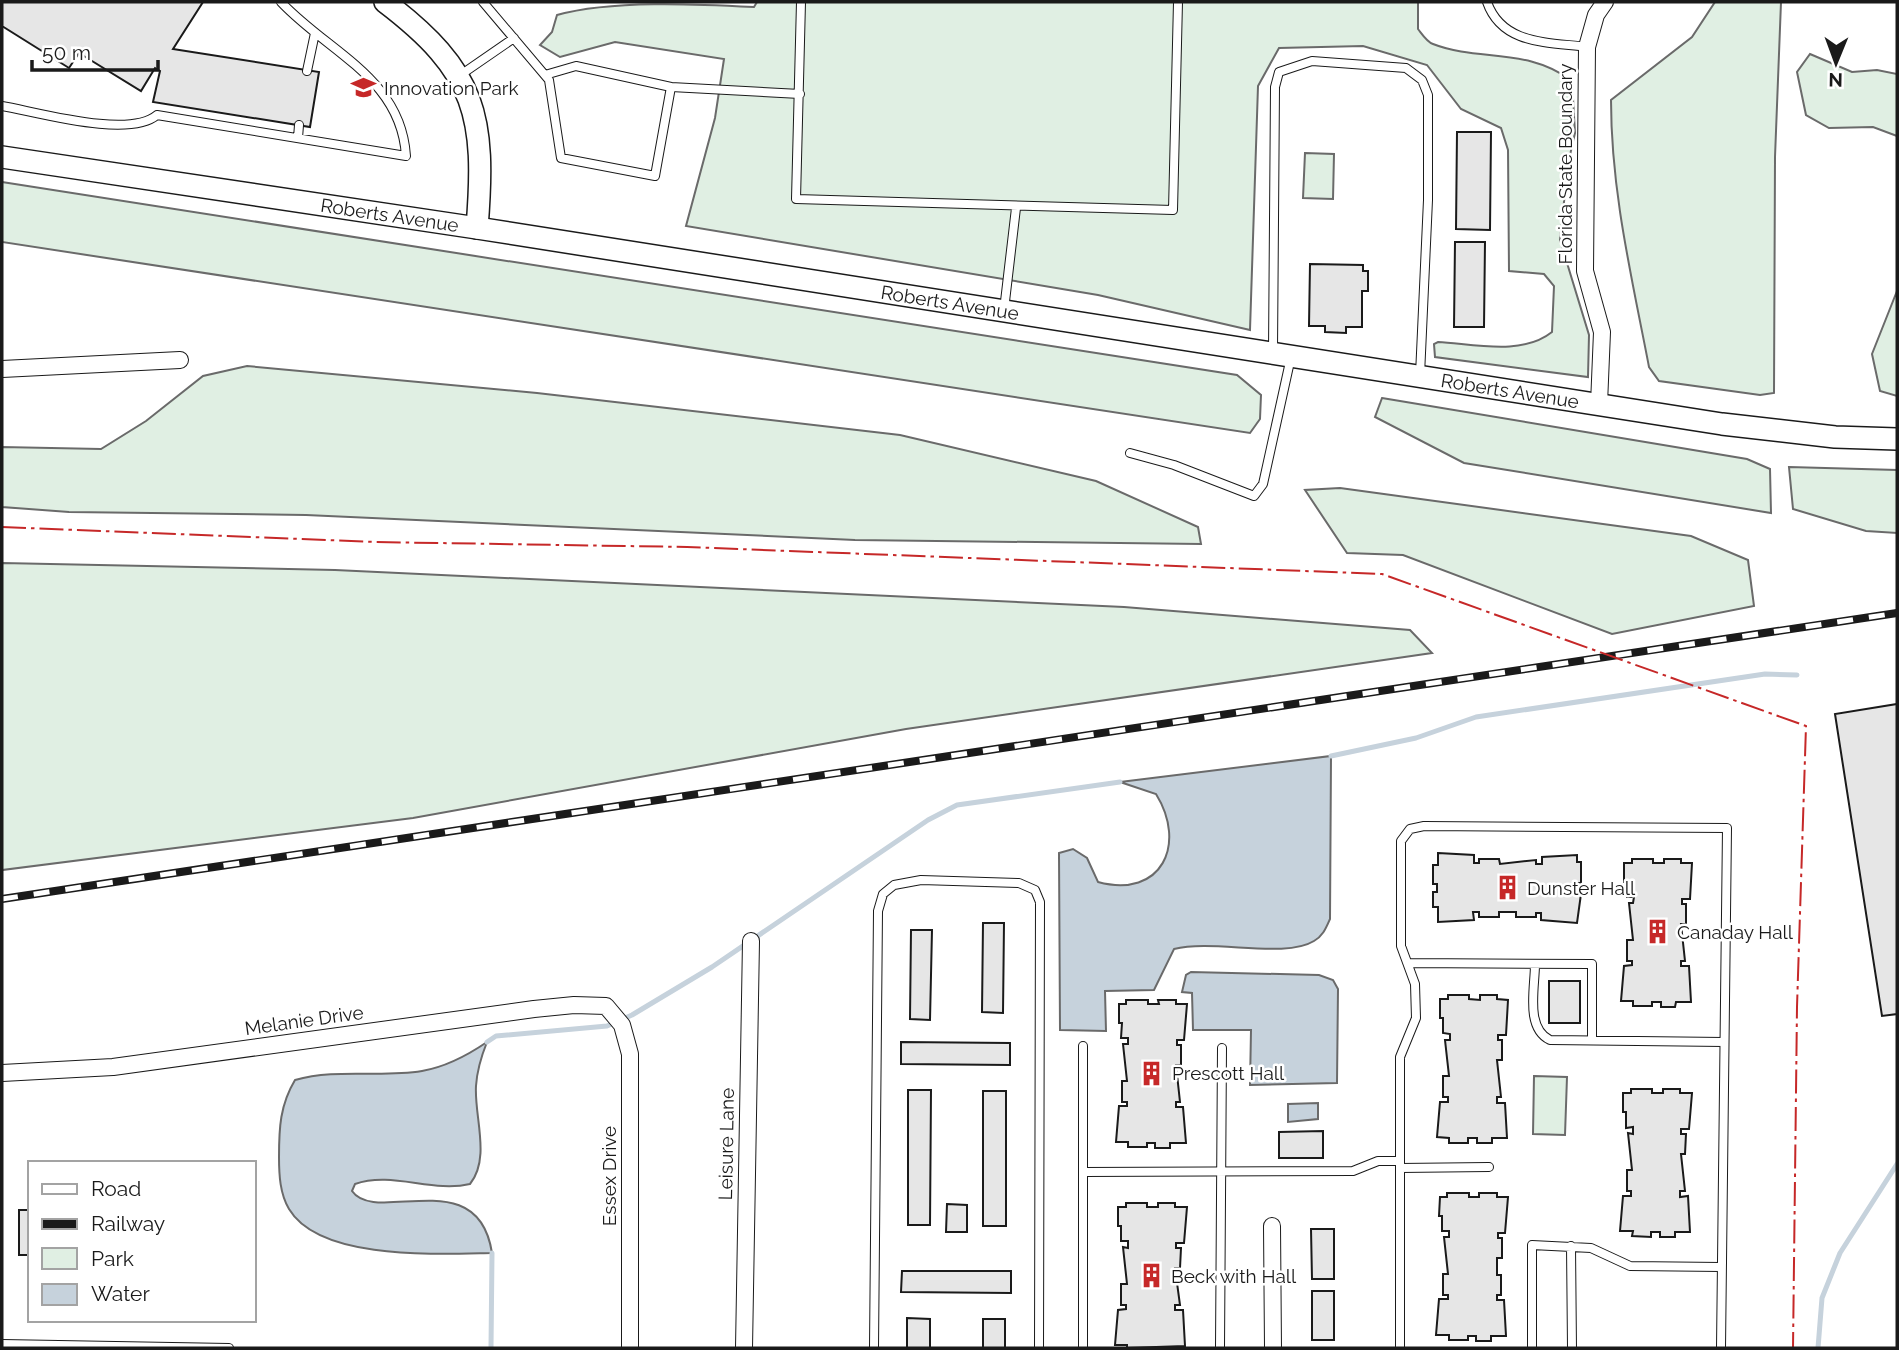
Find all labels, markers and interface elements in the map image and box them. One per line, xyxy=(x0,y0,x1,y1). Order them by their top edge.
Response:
scale bar xyxy=(32,28,158,72)
north arrow xyxy=(1801,28,1871,98)
text: 50 m xyxy=(42,40,91,65)
street label: Florida State Boundary xyxy=(1554,63,1576,265)
text: N xyxy=(1828,69,1843,91)
school or university icon: Innovation Park xyxy=(350,74,378,102)
place label: Innovation Park xyxy=(384,77,519,99)
street label: Roberts Avenue xyxy=(319,194,460,236)
street label: Roberts Avenue xyxy=(879,281,1021,324)
street label: Roberts Avenue xyxy=(1439,369,1581,412)
building icon: Dunster Hall xyxy=(1493,874,1521,902)
place label: Dunster Hall xyxy=(1527,877,1636,899)
building icon: Canaday Hall xyxy=(1643,918,1671,946)
place label: Canaday Hall xyxy=(1677,921,1794,943)
street label: Melanie Drive xyxy=(243,1001,365,1039)
building icon: Prescott Hall xyxy=(1138,1059,1166,1087)
place label: Prescott Hall xyxy=(1172,1062,1285,1084)
street label: Leisure Lane xyxy=(714,1087,738,1201)
street label: Essex Drive xyxy=(598,1126,620,1226)
legend xyxy=(28,1161,256,1322)
text: Road xyxy=(91,1176,141,1201)
text: Railway xyxy=(91,1211,165,1236)
text: Park xyxy=(91,1246,134,1271)
building icon: Beck with Hall xyxy=(1137,1262,1165,1290)
place label: Beck with Hall xyxy=(1171,1265,1297,1287)
text: Water xyxy=(91,1281,150,1306)

